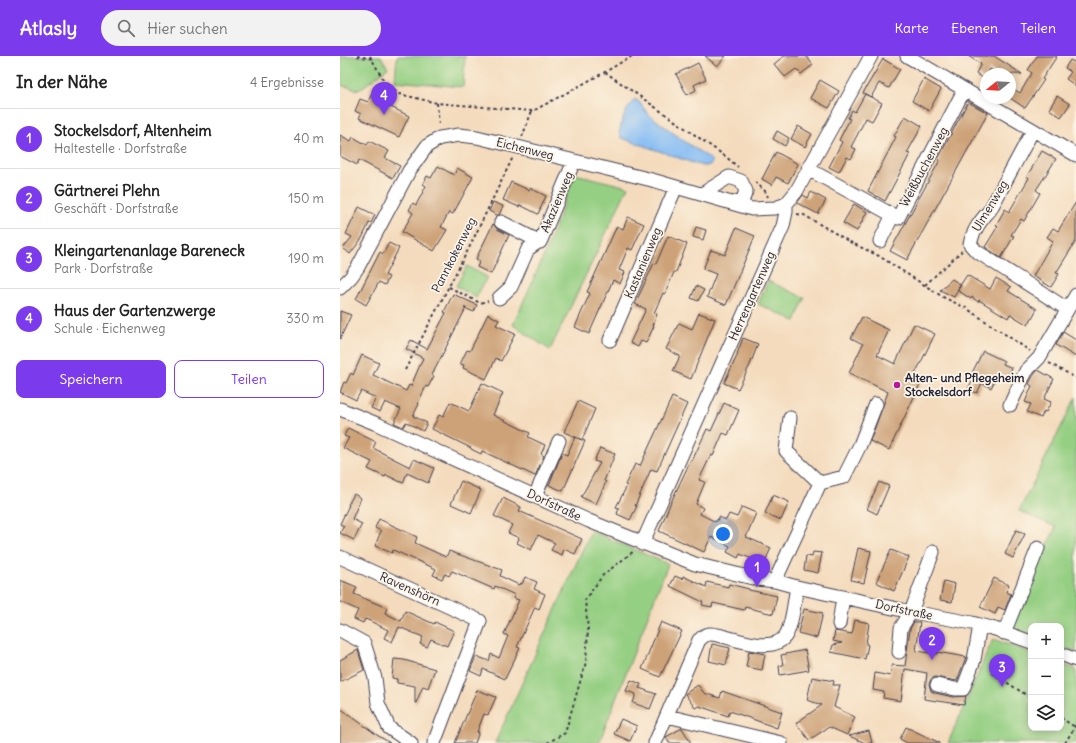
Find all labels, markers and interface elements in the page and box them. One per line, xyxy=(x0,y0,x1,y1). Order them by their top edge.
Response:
search box xyxy=(101,10,381,46)
text: Atlasly xyxy=(20,16,77,40)
icon: search xyxy=(115,17,137,39)
text: Hier suchen xyxy=(147,19,228,38)
text: Karte xyxy=(895,19,929,37)
text: Ebenen xyxy=(951,19,998,37)
text: Teilen xyxy=(1020,19,1056,37)
north arrow xyxy=(980,68,1016,104)
text: In der Nähe xyxy=(16,71,108,93)
text: 4 Ergebnisse xyxy=(250,74,324,91)
pin: 4 xyxy=(371,82,397,115)
text: Stockelsdorf, Altenheim xyxy=(54,121,212,140)
street label: Weißbuchenweg xyxy=(896,124,951,209)
text: 1 xyxy=(26,130,32,147)
text: 40 m xyxy=(293,130,324,147)
street label: Eichenweg xyxy=(495,134,555,163)
text: Haltestelle · Dorfstraße xyxy=(54,140,187,157)
street label: Akazienweg xyxy=(537,169,576,235)
street label: Ulmenweg xyxy=(968,177,1011,234)
text: Gärtnerei Plehn xyxy=(54,181,160,200)
text: 2 xyxy=(25,190,33,207)
text: 150 m xyxy=(288,190,324,207)
text: Geschäft · Dorfstraße xyxy=(54,200,179,217)
street label: Pannkokenweg xyxy=(428,215,479,295)
street label: Kastanienweg xyxy=(621,225,664,301)
text: Kleingartenanlage Bareneck xyxy=(54,241,245,260)
street label: Herrengartenweg xyxy=(725,249,778,343)
text: 3 xyxy=(25,250,33,267)
text: 190 m xyxy=(288,250,324,267)
text: Park · Dorfstraße xyxy=(54,260,153,277)
text: Haus der Gartenzwerge xyxy=(54,301,216,320)
text: 4 xyxy=(25,310,33,327)
text: 330 m xyxy=(286,310,324,327)
text: Schule · Eichenweg xyxy=(54,320,165,337)
button: Speichern xyxy=(16,360,166,398)
button: Teilen xyxy=(174,360,324,398)
place label: Alten- und Pflegeheim Stockelsdorf xyxy=(905,370,1025,399)
marker: Alten- und Pflegeheim Stockelsdorf xyxy=(892,380,902,390)
street label: Dorfstraße xyxy=(525,485,584,524)
your location xyxy=(713,524,733,544)
pin: 1 xyxy=(744,554,770,587)
street label: Ravenshörn xyxy=(378,569,443,609)
street label: Dorfstraße xyxy=(874,596,934,623)
map controls xyxy=(1028,623,1064,731)
button: + xyxy=(1028,623,1064,659)
pin: 2 xyxy=(919,627,945,660)
pin: 3 xyxy=(989,654,1015,687)
button: − xyxy=(1028,659,1064,695)
button: layers xyxy=(1028,695,1064,731)

